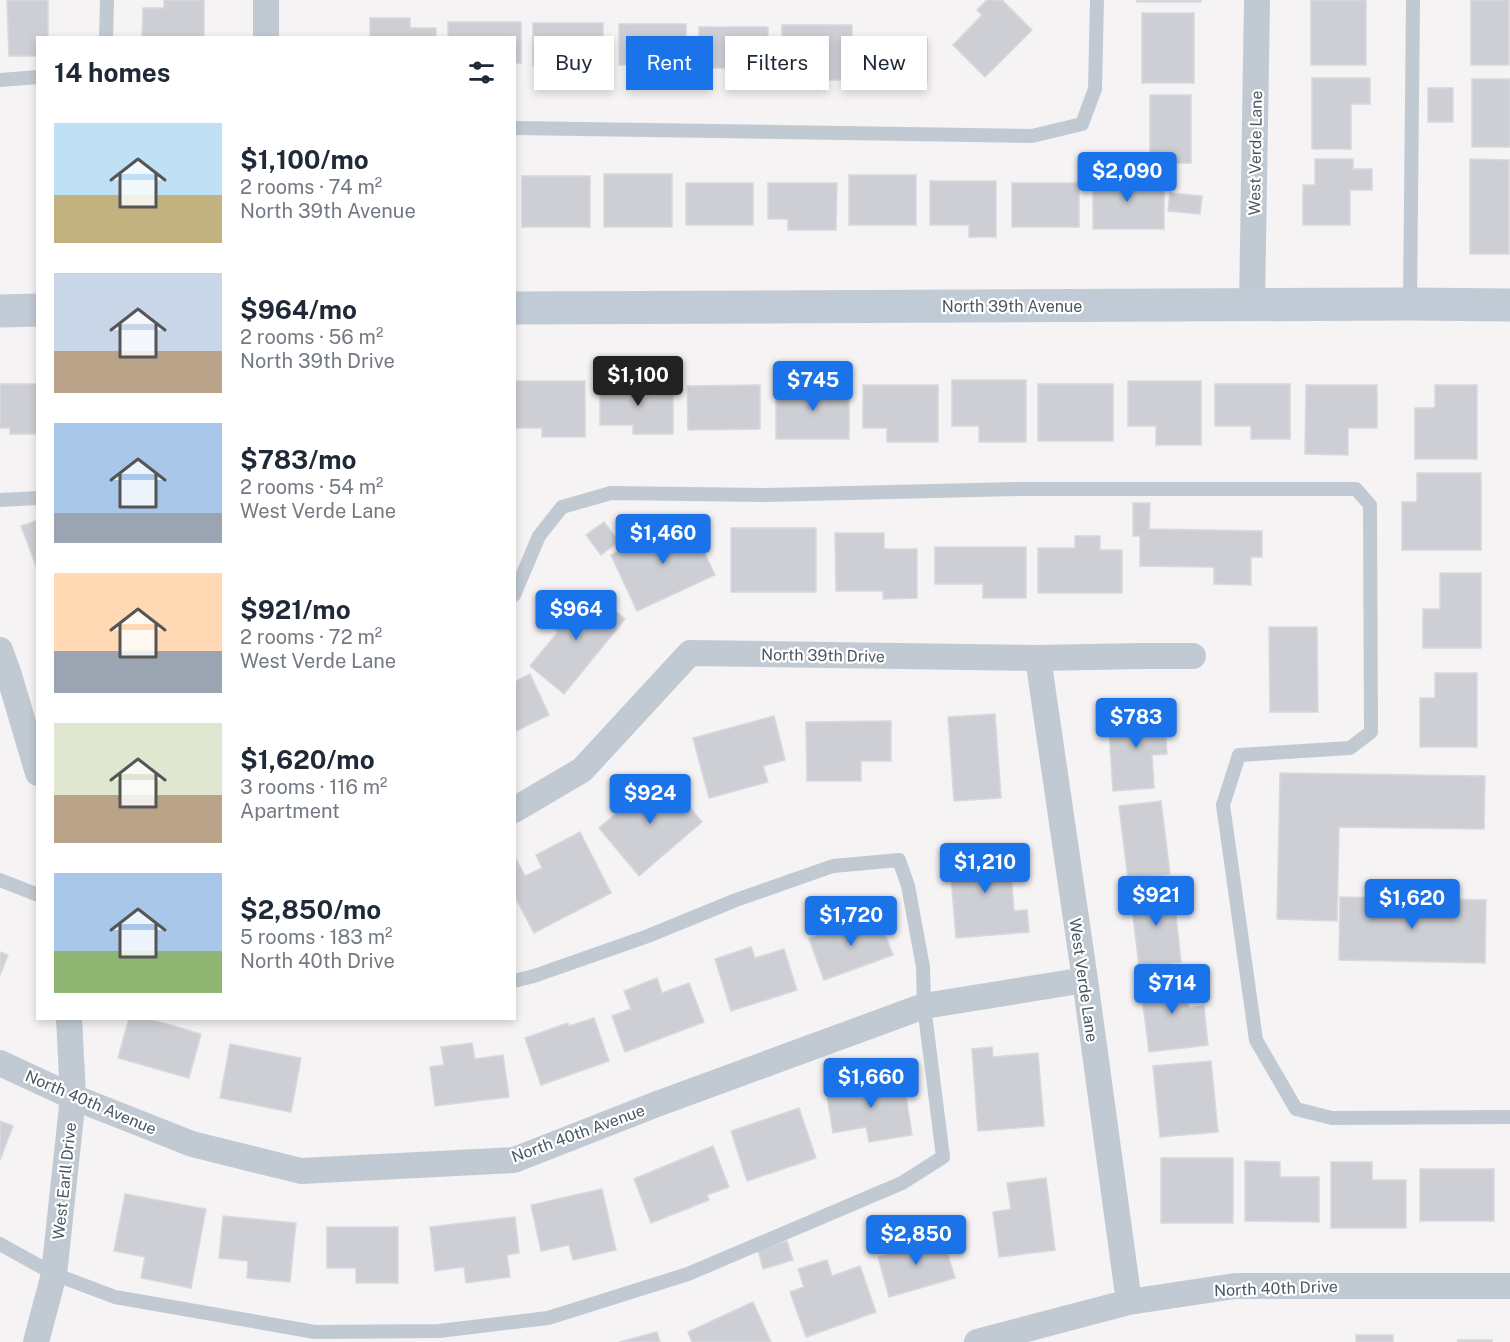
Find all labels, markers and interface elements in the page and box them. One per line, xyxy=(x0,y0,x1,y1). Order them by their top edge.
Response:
chip: Buy xyxy=(534,36,614,90)
chip: Rent xyxy=(626,36,713,90)
chip: Filters xyxy=(725,36,829,90)
chip: New xyxy=(841,36,927,90)
icon: filters xyxy=(465,56,498,89)
text: 14 homes xyxy=(54,57,170,88)
street label: West Verde Lane xyxy=(1245,90,1266,216)
text: $1,100/mo xyxy=(240,144,369,175)
icon: home xyxy=(102,147,174,219)
pin: $2,090 xyxy=(1078,152,1176,203)
text: $2,090 xyxy=(1092,159,1162,183)
text: 2 rooms · 74 m² xyxy=(240,175,382,199)
text: North 39th Avenue xyxy=(240,199,416,223)
text: $964/mo xyxy=(240,294,357,325)
icon: home xyxy=(102,297,174,369)
street label: North 39th Avenue xyxy=(942,297,1082,316)
text: 2 rooms · 56 m² xyxy=(240,325,383,349)
text: North 39th Drive xyxy=(240,349,395,373)
pin: $1,100 xyxy=(589,356,687,407)
pin: $745 xyxy=(777,361,849,412)
text: $1,100 xyxy=(607,363,669,387)
text: $745 xyxy=(787,368,839,392)
text: $783/mo xyxy=(240,444,357,475)
icon: home xyxy=(102,447,174,519)
text: 2 rooms · 54 m² xyxy=(240,475,383,499)
text: West Verde Lane xyxy=(240,499,396,523)
pin: $1,460 xyxy=(614,514,712,565)
text: $1,460 xyxy=(630,521,696,545)
pin: $964 xyxy=(540,590,612,641)
text: $921/mo xyxy=(240,594,351,625)
icon: home xyxy=(102,597,174,669)
text: $964 xyxy=(550,597,603,621)
text: 2 rooms · 72 m² xyxy=(240,625,382,649)
street label: North 39th Drive xyxy=(761,645,885,666)
text: West Verde Lane xyxy=(240,649,396,673)
pin: $783 xyxy=(1100,698,1172,749)
text: $783 xyxy=(1110,705,1162,729)
text: $1,620/mo xyxy=(240,744,375,775)
icon: home xyxy=(102,747,174,819)
pin: $924 xyxy=(614,774,686,825)
text: 3 rooms · 116 m² xyxy=(240,775,387,799)
text: $924 xyxy=(624,781,676,805)
text: Apartment xyxy=(240,799,340,823)
pin: $1,210 xyxy=(936,843,1034,894)
text: $1,210 xyxy=(954,850,1016,874)
pin: $921 xyxy=(1120,876,1192,927)
pin: $1,620 xyxy=(1363,879,1461,930)
text: $921 xyxy=(1132,883,1180,907)
text: $1,620 xyxy=(1379,886,1445,910)
text: $2,850/mo xyxy=(240,894,381,925)
pin: $1,720 xyxy=(802,896,900,947)
icon: home xyxy=(102,897,174,969)
text: $1,720 xyxy=(819,903,883,927)
street label: West Verde Lane xyxy=(1065,917,1102,1043)
text: 5 rooms · 183 m² xyxy=(240,925,392,949)
text: North 40th Drive xyxy=(240,949,395,973)
pin: $714 xyxy=(1136,964,1208,1015)
text: $714 xyxy=(1148,971,1196,995)
pin: $1,660 xyxy=(822,1058,920,1109)
text: $1,660 xyxy=(838,1065,904,1089)
street label: North 40th Avenue xyxy=(22,1066,159,1139)
street label: North 40th Avenue xyxy=(509,1101,647,1166)
street label: West Earll Drive xyxy=(49,1121,80,1241)
pin: $2,850 xyxy=(867,1215,965,1266)
text: $2,850 xyxy=(880,1222,952,1246)
street label: North 40th Drive xyxy=(1214,1277,1338,1300)

